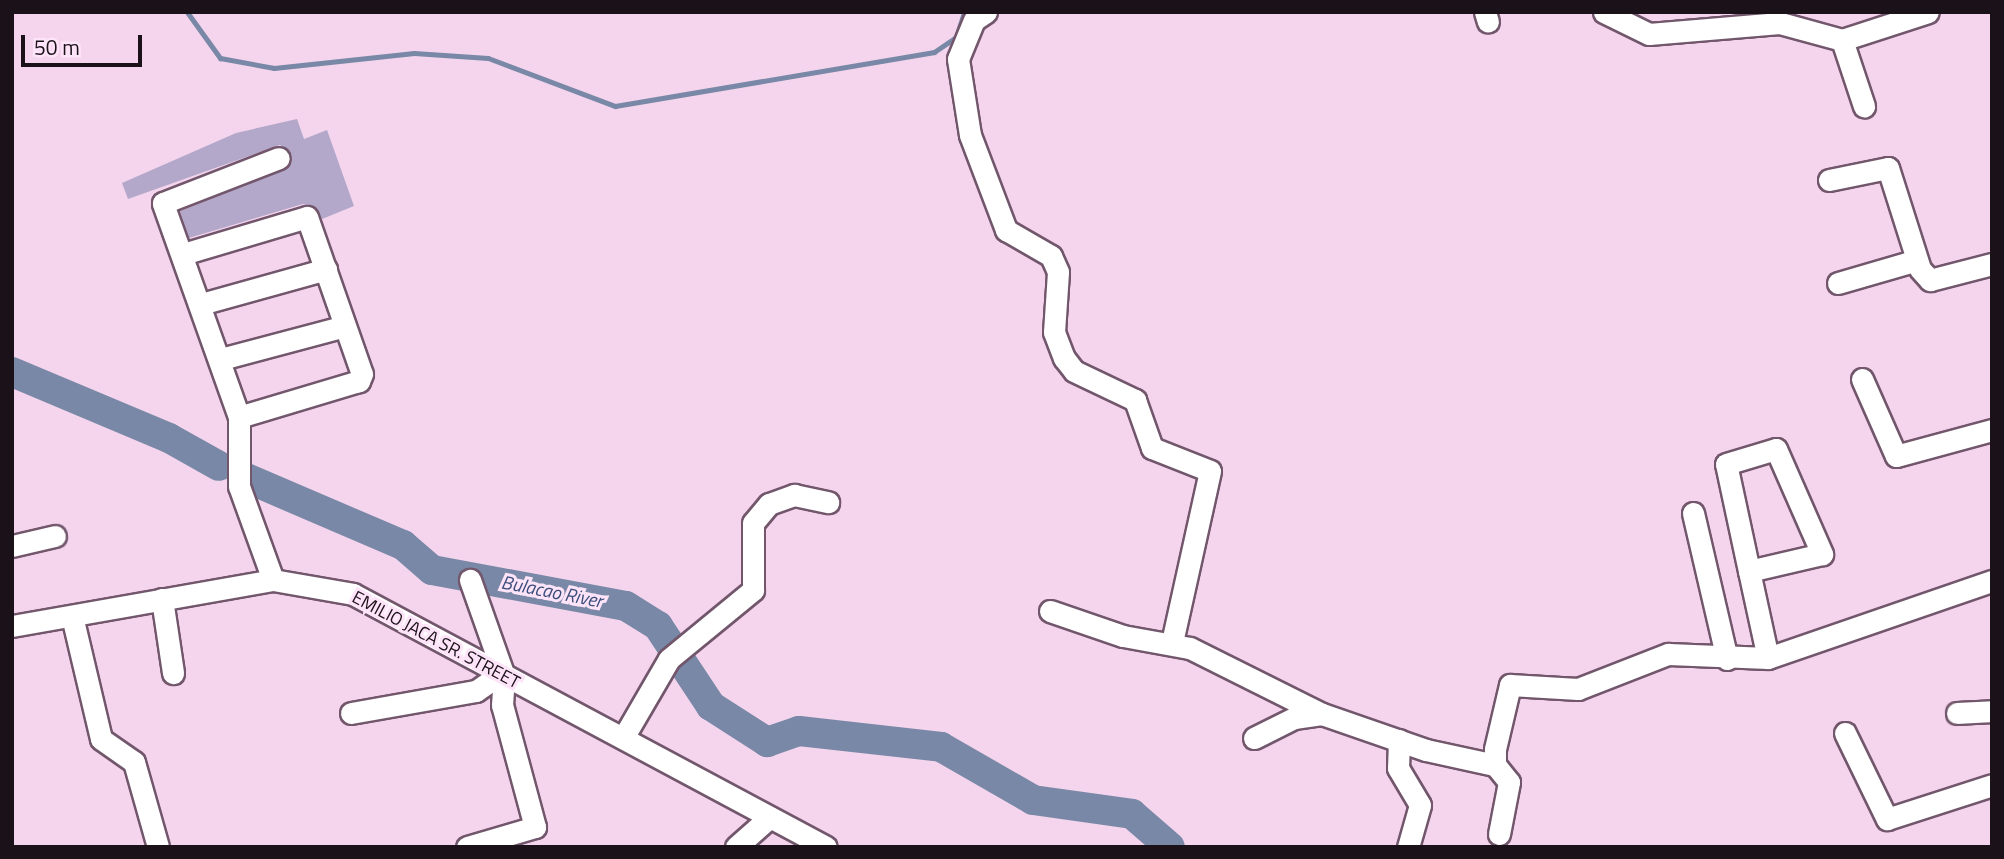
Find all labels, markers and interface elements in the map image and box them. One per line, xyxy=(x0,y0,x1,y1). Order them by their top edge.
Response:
scale bar xyxy=(24,21,145,65)
text: 50 m xyxy=(34,31,80,63)
water label: Bulacao River xyxy=(500,570,604,612)
street label: EMILIO JACA SR. STREET xyxy=(348,587,524,693)

